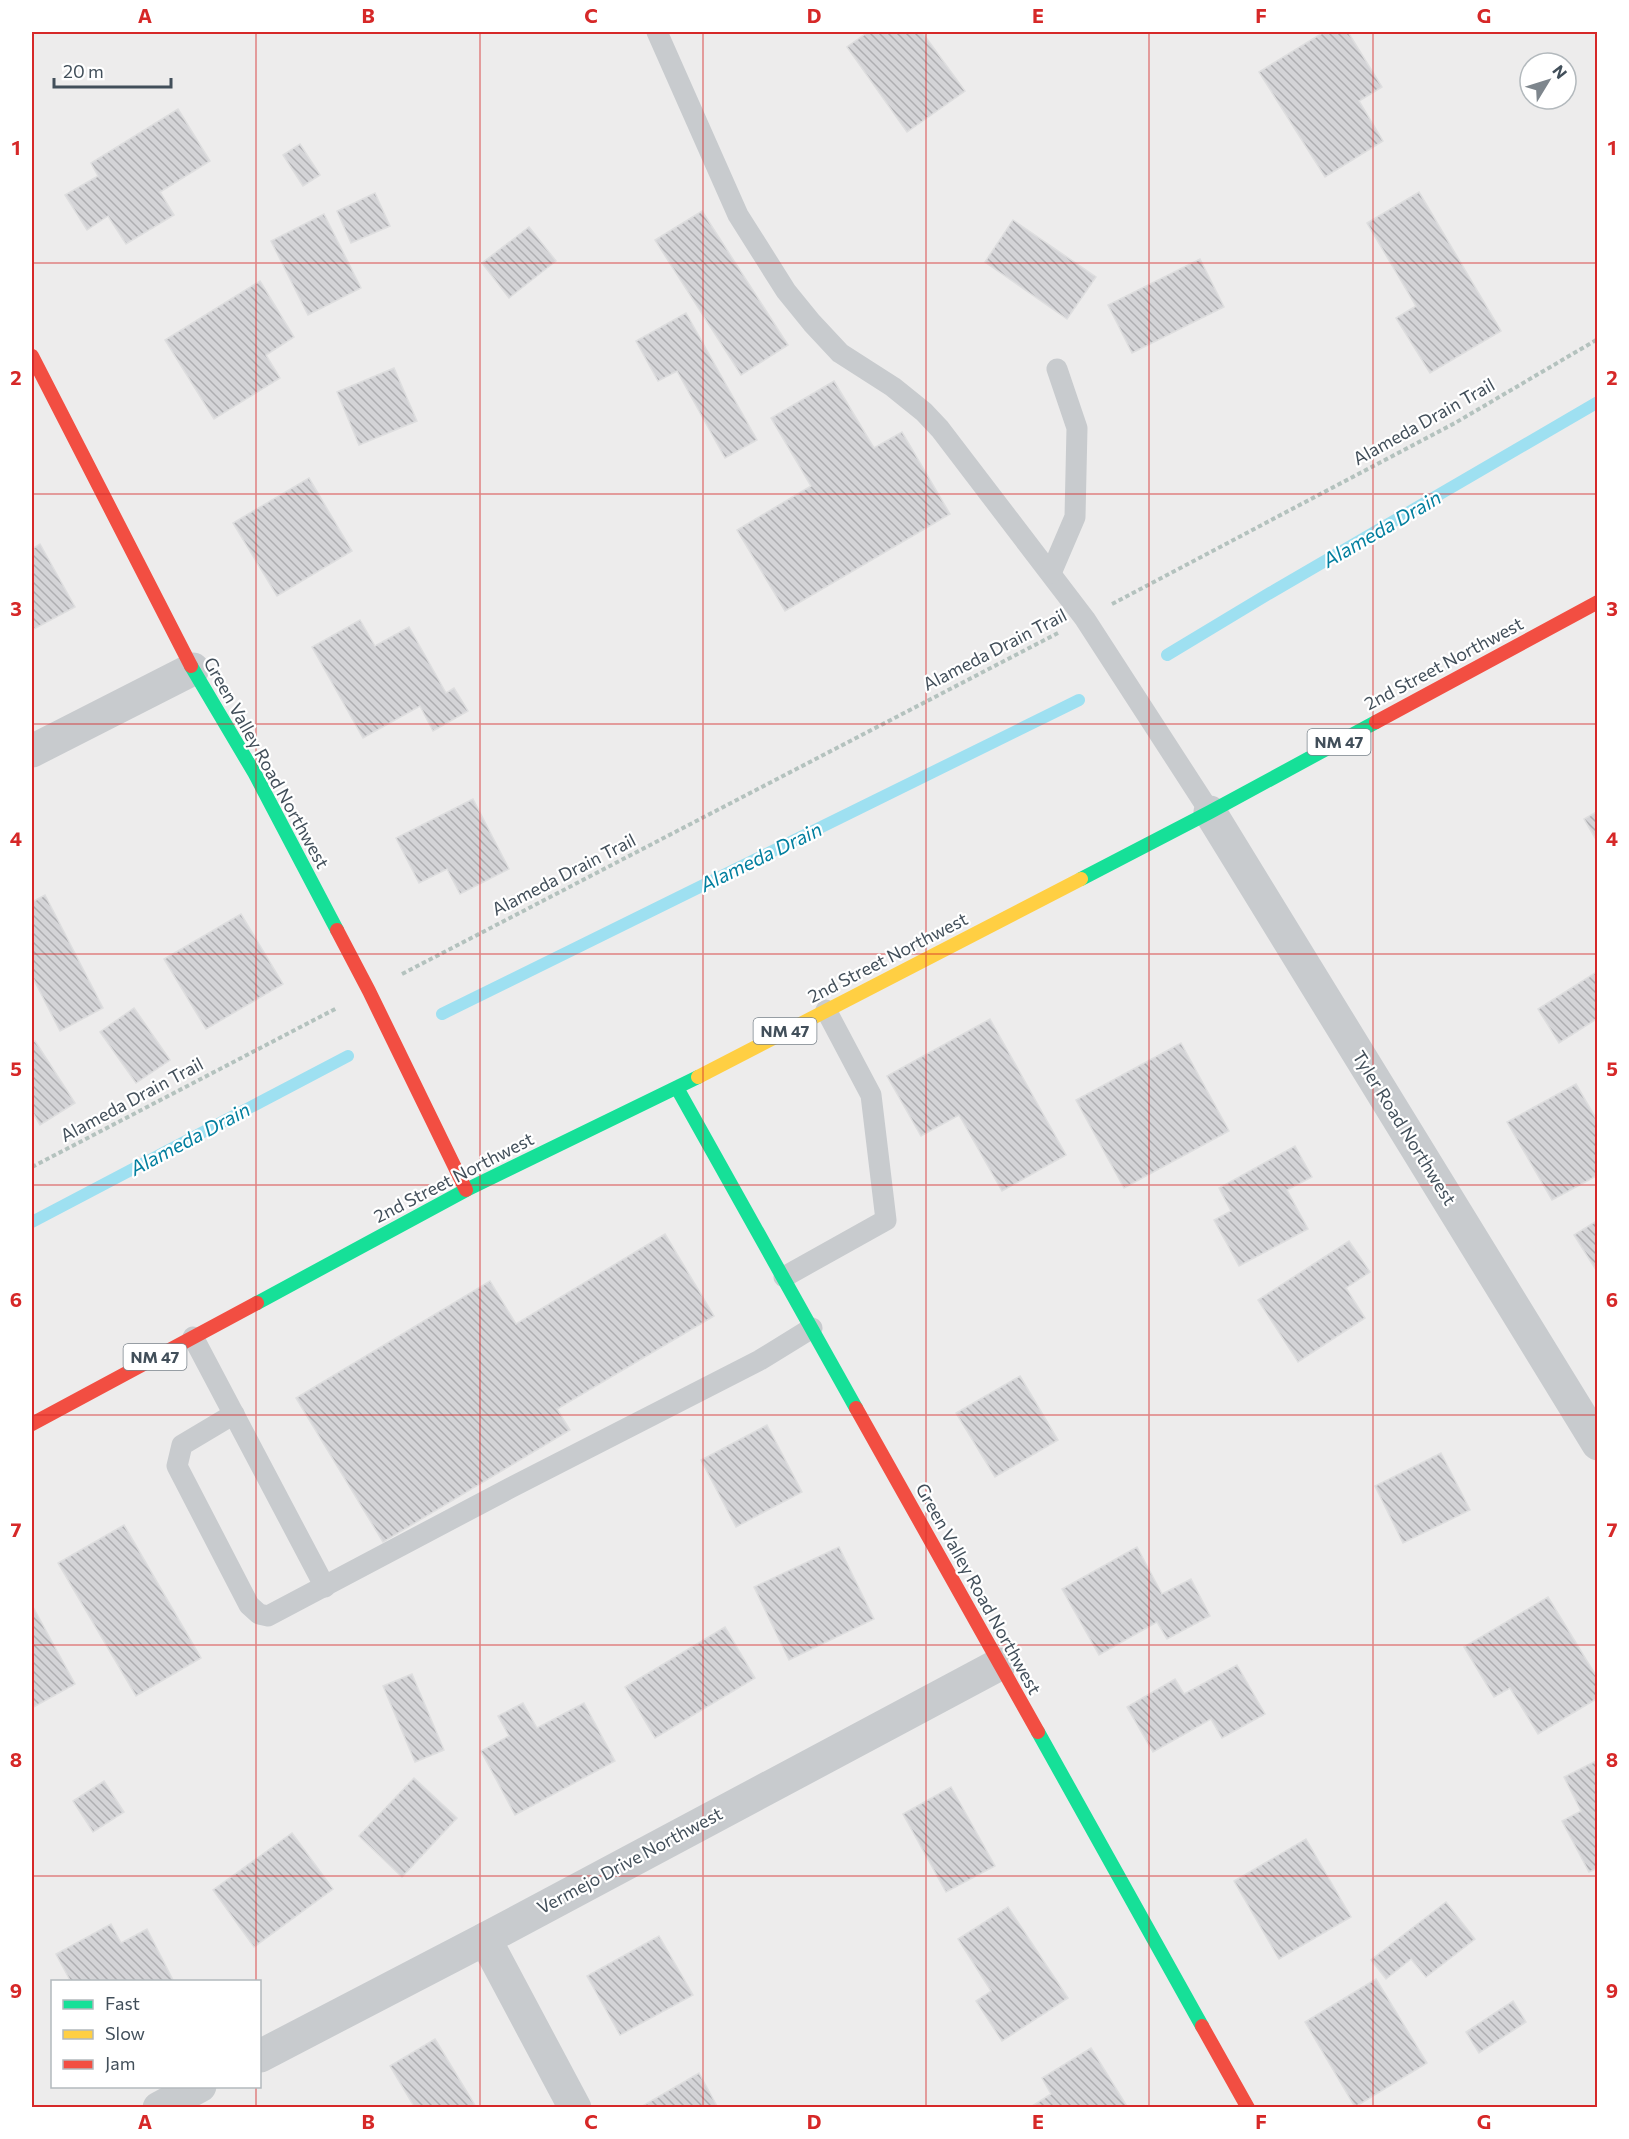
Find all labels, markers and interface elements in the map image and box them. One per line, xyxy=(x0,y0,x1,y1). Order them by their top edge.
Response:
text: A xyxy=(138,3,152,27)
text: B xyxy=(361,3,375,27)
text: C xyxy=(584,3,598,27)
text: D xyxy=(807,3,821,27)
text: E xyxy=(1032,3,1044,27)
text: F xyxy=(1255,3,1267,27)
text: G xyxy=(1477,3,1491,27)
scale bar xyxy=(54,51,171,89)
north arrow xyxy=(1518,51,1578,111)
text: 20 m xyxy=(63,60,104,82)
text: N xyxy=(1549,61,1571,82)
text: 1 xyxy=(11,135,21,159)
text: 1 xyxy=(1607,135,1617,159)
text: 2 xyxy=(10,365,22,389)
text: 2 xyxy=(1606,365,1618,389)
street label: Alameda Drain Trail xyxy=(1349,373,1498,469)
water label: Alameda Drain xyxy=(1317,485,1445,572)
text: 3 xyxy=(10,596,22,620)
text: 3 xyxy=(1606,596,1618,620)
street label: Alameda Drain Trail xyxy=(919,603,1070,695)
street label: 2nd Street Northwest xyxy=(1360,612,1527,714)
street label: Green Valley Road Northwest xyxy=(199,653,334,872)
road number: NM 47 xyxy=(1308,729,1370,755)
water label: Alameda Drain xyxy=(695,816,826,896)
text: 4 xyxy=(10,826,22,850)
text: 4 xyxy=(1606,826,1618,850)
street label: Alameda Drain Trail xyxy=(488,828,639,920)
street label: 2nd Street Northwest xyxy=(804,907,971,1007)
road number: NM 47 xyxy=(754,1018,816,1044)
street label: Tyler Road Northwest xyxy=(1348,1046,1461,1209)
street label: Alameda Drain Trail xyxy=(57,1053,207,1147)
text: 5 xyxy=(10,1056,22,1080)
text: 5 xyxy=(1606,1056,1618,1080)
water label: Alameda Drain xyxy=(126,1097,254,1181)
street label: 2nd Street Northwest xyxy=(370,1127,537,1227)
text: 6 xyxy=(10,1287,22,1311)
text: 6 xyxy=(1606,1287,1618,1311)
road number: NM 47 xyxy=(124,1344,186,1370)
street label: Green Valley Road Northwest xyxy=(911,1479,1046,1698)
text: 7 xyxy=(11,1517,22,1541)
text: 7 xyxy=(1607,1517,1618,1541)
text: 8 xyxy=(10,1747,22,1771)
text: 8 xyxy=(1606,1747,1618,1771)
street label: Vermejo Drive Northwest xyxy=(533,1802,726,1918)
text: 9 xyxy=(10,1978,22,2002)
text: 9 xyxy=(1606,1978,1618,2002)
legend xyxy=(51,1980,261,2088)
text: Fast xyxy=(105,1992,140,2014)
text: Slow xyxy=(105,2022,145,2044)
text: Jam xyxy=(105,2052,135,2074)
text: A xyxy=(138,2109,152,2133)
text: B xyxy=(361,2109,375,2133)
text: C xyxy=(584,2109,598,2133)
text: D xyxy=(807,2109,821,2133)
text: E xyxy=(1032,2109,1044,2133)
text: F xyxy=(1255,2109,1267,2133)
text: G xyxy=(1477,2109,1491,2133)

